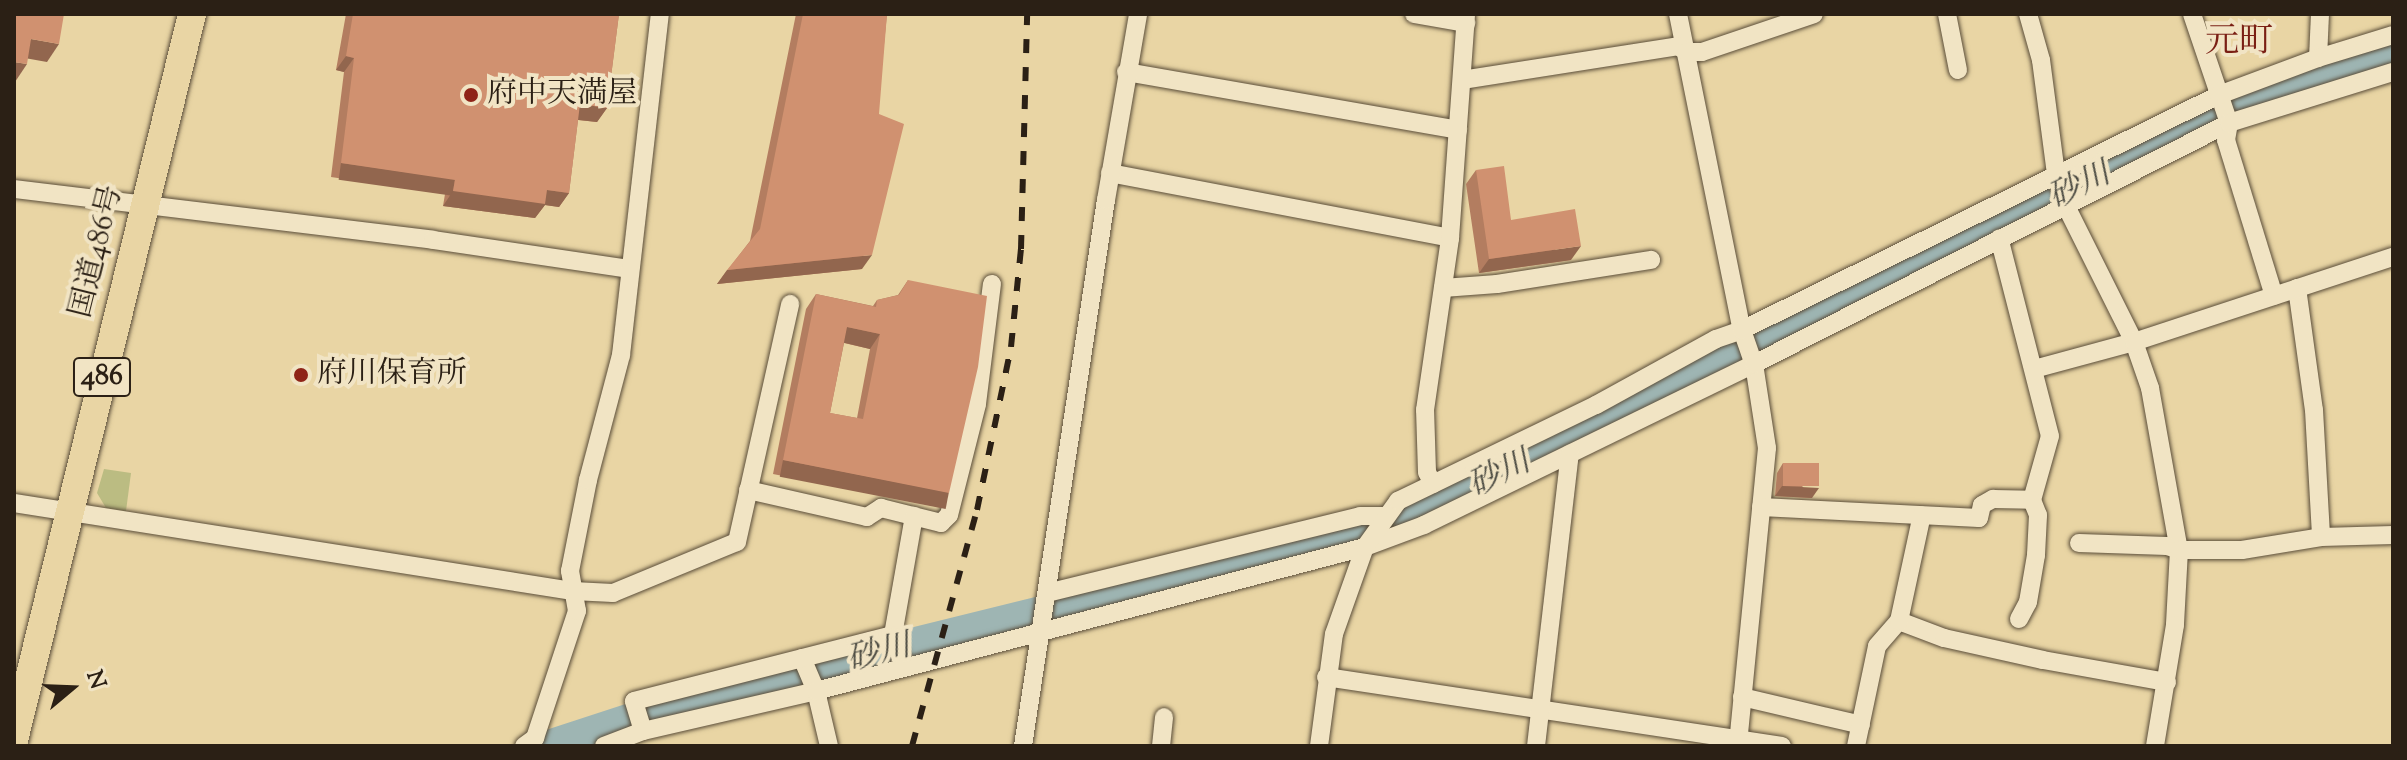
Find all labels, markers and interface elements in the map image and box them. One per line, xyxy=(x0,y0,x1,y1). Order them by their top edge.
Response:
district label: 元町 xyxy=(2205,23,2273,63)
place label: 府中天満屋 xyxy=(487,77,637,113)
marker: 府中天満屋 xyxy=(462,86,480,104)
water label: 砂川 xyxy=(2043,156,2117,218)
street label: 国道486号 xyxy=(64,182,132,322)
road number: 486 xyxy=(72,353,132,401)
place label: 府川保育所 xyxy=(317,357,467,393)
marker: 府川保育所 xyxy=(292,366,310,384)
water label: 砂川 xyxy=(1463,444,1537,506)
water label: 砂川 xyxy=(843,628,915,680)
north arrow xyxy=(32,648,112,728)
text: N xyxy=(77,667,113,694)

